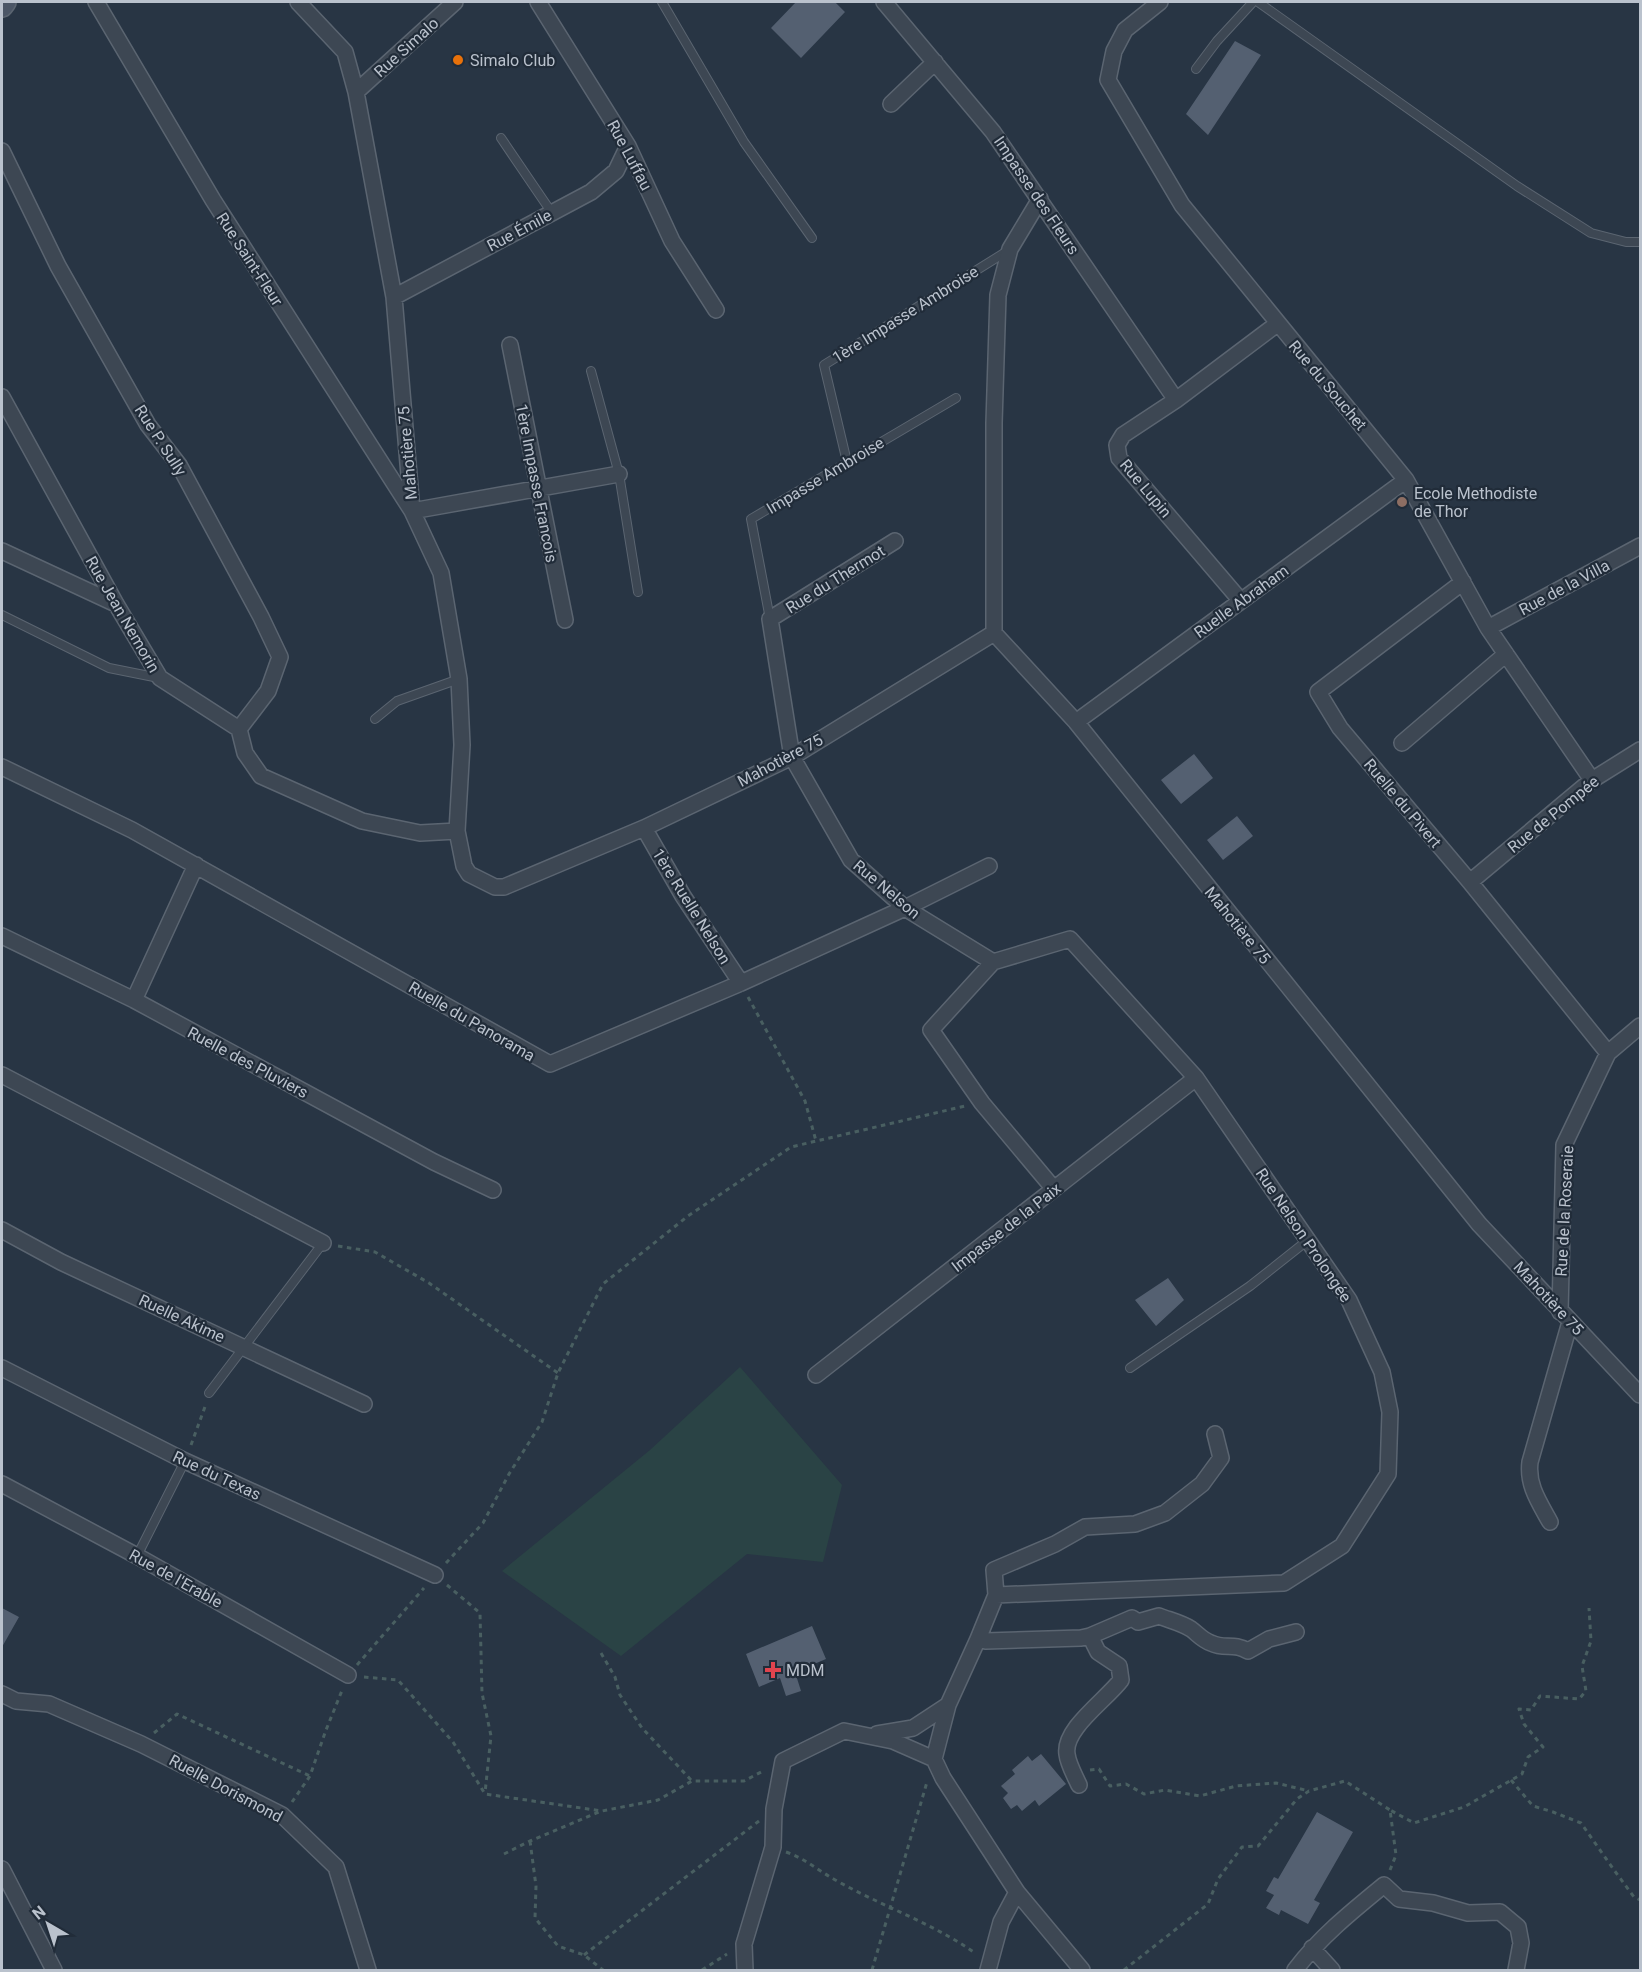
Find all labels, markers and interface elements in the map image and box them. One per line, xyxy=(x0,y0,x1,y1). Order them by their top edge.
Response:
street label: Rue Simalo xyxy=(370,13,443,81)
place label: Simalo Club xyxy=(470,51,555,70)
marker: Simalo Club xyxy=(451,53,465,67)
street label: Rue Luffau xyxy=(603,117,656,194)
street label: Impasse des Fleurs xyxy=(990,133,1083,258)
street label: Rue Émile xyxy=(484,205,555,255)
street label: Rue Saint-Fleur xyxy=(212,209,287,310)
street label: 1ère Impasse Ambroise xyxy=(829,262,982,367)
street label: Rue du Souchet xyxy=(1285,337,1371,434)
street label: Rue P. Sully xyxy=(131,401,191,480)
street label: 1ère Impasse Francois xyxy=(512,402,561,564)
street label: Mahotière 75 xyxy=(394,405,421,501)
street label: Impasse Ambroise xyxy=(763,433,887,518)
street label: Rue Lupin xyxy=(1116,455,1175,521)
place label: Ecole Methodiste de Thor xyxy=(1414,484,1537,521)
marker: Ecole Methodiste de Thor xyxy=(1395,495,1409,509)
street label: Rue du Thermot xyxy=(782,541,888,617)
street label: Rue Jean Nemorin xyxy=(82,553,164,676)
street label: Rue de la Villa xyxy=(1516,556,1613,619)
street label: Ruelle Abraham xyxy=(1190,561,1292,642)
street label: Mahotière 75 xyxy=(734,730,826,791)
street label: Ruelle du Pivert xyxy=(1360,755,1445,852)
street label: Rue de Pompée xyxy=(1504,772,1603,857)
street label: 1ère Ruelle Nelson xyxy=(648,845,735,968)
street label: Rue Nelson xyxy=(849,856,924,923)
street label: Mahotière 75 xyxy=(1201,883,1275,968)
street label: Ruelle du Panorama xyxy=(405,978,538,1065)
street label: Ruelle des Pluviers xyxy=(184,1023,311,1102)
street label: Rue de la Roseraie xyxy=(1552,1145,1577,1277)
street label: Rue Nelson Prolongée xyxy=(1252,1165,1355,1306)
street label: Impasse de la Paix xyxy=(948,1179,1065,1276)
street label: Mahotière 75 xyxy=(1510,1258,1588,1339)
street label: Ruelle Akime xyxy=(136,1290,228,1347)
street label: Rue du Texas xyxy=(170,1447,264,1504)
street label: Rue de l'Erable xyxy=(126,1545,226,1612)
marker: MDM xyxy=(764,1661,782,1679)
place label: MDM xyxy=(786,1661,824,1680)
street label: Ruelle Dorismond xyxy=(166,1751,286,1826)
north arrow xyxy=(18,1894,78,1954)
text: N xyxy=(29,1902,49,1924)

